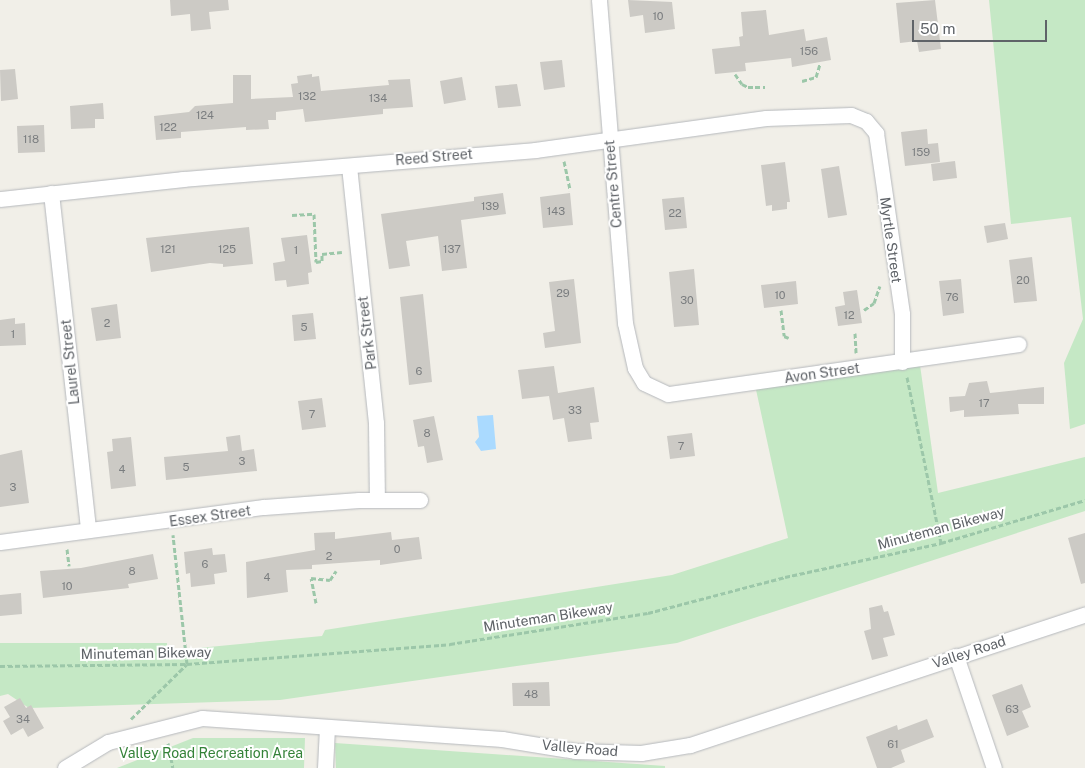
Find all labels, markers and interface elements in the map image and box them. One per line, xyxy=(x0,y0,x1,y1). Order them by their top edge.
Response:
house number: 10 xyxy=(652,9,664,23)
scale bar xyxy=(915,10,1050,42)
text: 50 m xyxy=(920,20,955,37)
house number: 156 xyxy=(800,44,818,58)
house number: 132 xyxy=(298,89,316,103)
house number: 134 xyxy=(369,91,387,105)
house number: 124 xyxy=(196,108,214,122)
house number: 122 xyxy=(159,120,177,134)
house number: 118 xyxy=(23,132,39,146)
street label: Centre Street xyxy=(601,139,625,229)
street label: Reed Street xyxy=(395,145,473,169)
house number: 159 xyxy=(912,145,930,159)
street label: Myrtle Street xyxy=(877,196,905,284)
house number: 139 xyxy=(481,199,499,213)
house number: 143 xyxy=(547,204,565,218)
house number: 22 xyxy=(668,206,682,220)
house number: 121 xyxy=(160,242,176,256)
house number: 125 xyxy=(218,242,236,256)
house number: 137 xyxy=(443,242,461,256)
house number: 1 xyxy=(294,243,298,257)
house number: 20 xyxy=(1016,273,1030,287)
house number: 29 xyxy=(556,286,570,300)
house number: 10 xyxy=(774,288,786,302)
house number: 76 xyxy=(945,290,959,304)
house number: 30 xyxy=(680,293,694,307)
street label: Park Street xyxy=(354,295,380,371)
house number: 12 xyxy=(843,308,855,322)
house number: 2 xyxy=(104,316,110,330)
street label: Laurel Street xyxy=(57,319,83,405)
house number: 5 xyxy=(300,320,308,334)
house number: 1 xyxy=(11,327,15,341)
street label: Avon Street xyxy=(783,359,861,387)
house number: 6 xyxy=(416,364,422,378)
house number: 17 xyxy=(978,396,990,410)
house number: 33 xyxy=(568,403,582,417)
house number: 7 xyxy=(309,407,315,421)
house number: 8 xyxy=(423,426,431,440)
house number: 7 xyxy=(678,439,684,453)
house number: 3 xyxy=(239,454,245,468)
house number: 5 xyxy=(182,460,190,474)
house number: 4 xyxy=(119,462,125,476)
house number: 3 xyxy=(10,480,16,494)
street label: Essex Street xyxy=(168,502,252,530)
street label: Minuteman Bikeway xyxy=(876,503,1006,553)
house number: 0 xyxy=(394,542,400,556)
house number: 2 xyxy=(326,549,332,563)
house number: 6 xyxy=(202,557,208,571)
house number: 8 xyxy=(128,564,136,578)
house number: 4 xyxy=(264,570,270,584)
house number: 10 xyxy=(61,579,73,593)
street label: Minuteman Bikeway xyxy=(482,598,614,636)
street label: Valley Road xyxy=(930,632,1008,672)
street label: Minuteman Bikeway xyxy=(81,643,211,663)
house number: 48 xyxy=(524,687,538,701)
house number: 63 xyxy=(1005,702,1019,716)
house number: 34 xyxy=(16,712,30,726)
street label: Valley Road xyxy=(541,736,619,760)
house number: 61 xyxy=(887,737,899,751)
park label: Valley Road Recreation Area xyxy=(119,745,303,761)

